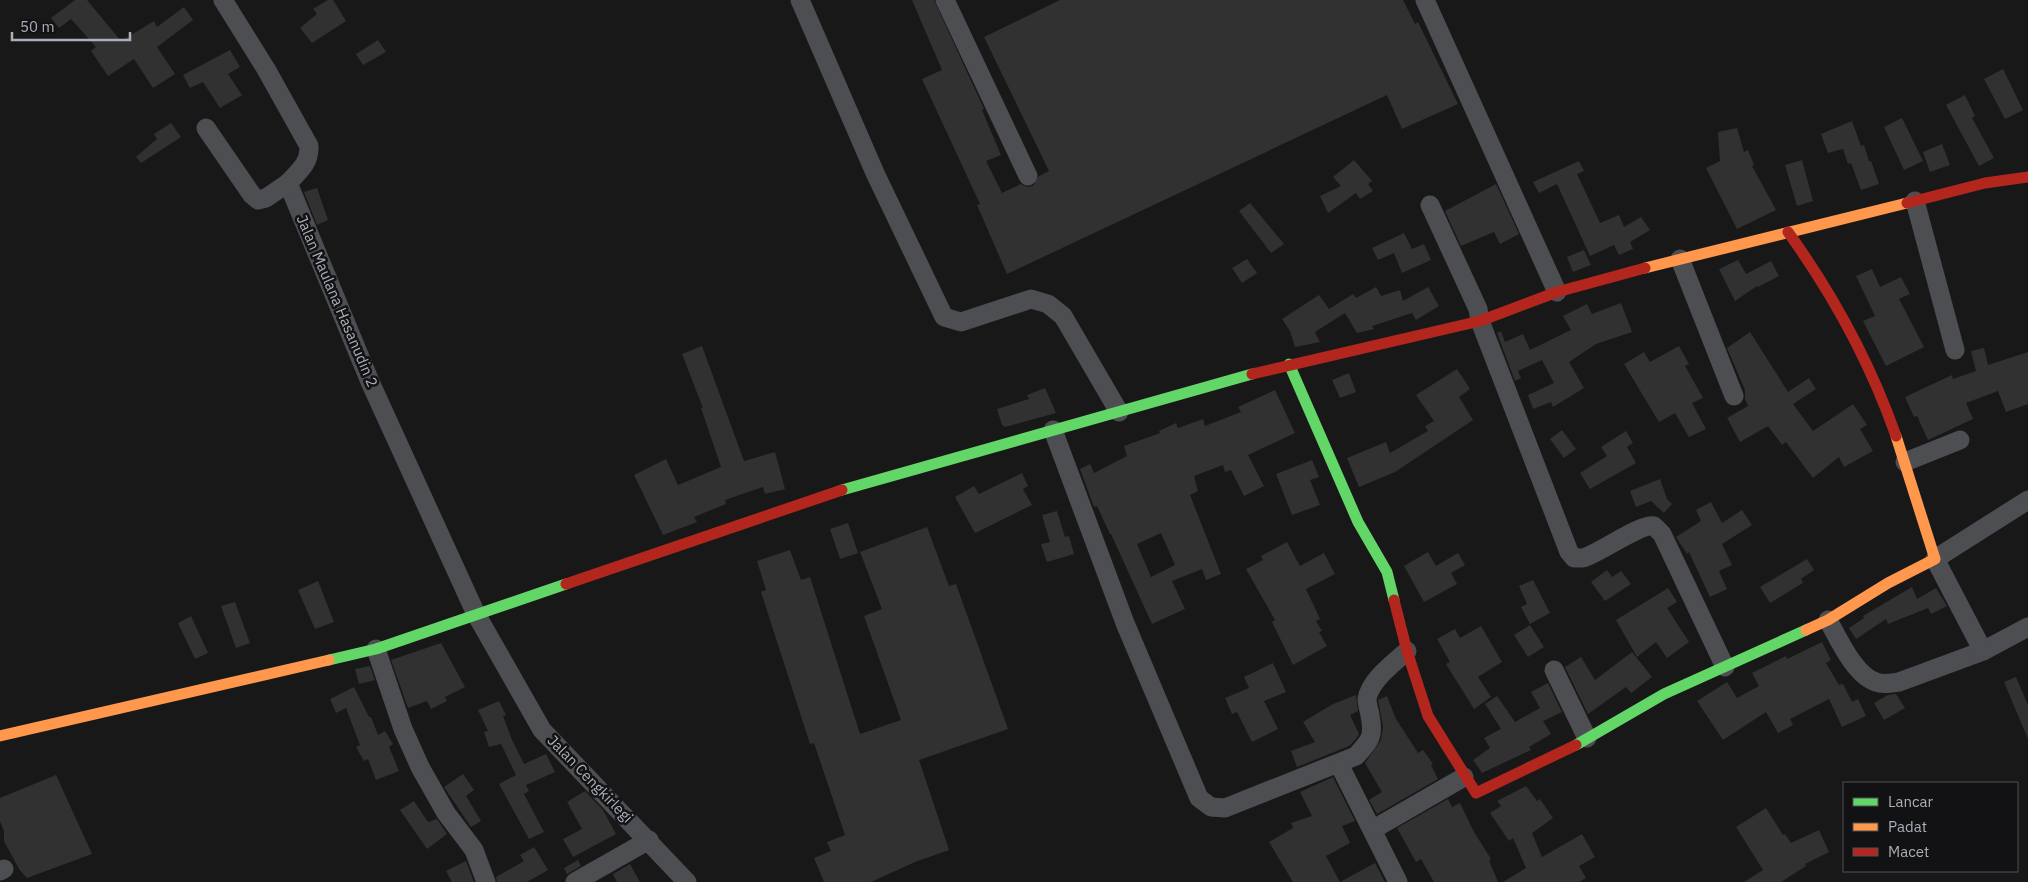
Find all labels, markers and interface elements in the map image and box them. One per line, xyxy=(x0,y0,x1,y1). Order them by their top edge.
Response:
scale bar xyxy=(12,10,130,42)
text: 50 m xyxy=(20,17,55,36)
street label: Jalan Maulana Hasanudin 2 xyxy=(293,212,382,390)
street label: Jalan Cengkirlegi xyxy=(544,731,637,827)
legend xyxy=(1843,782,2018,872)
text: Lancar xyxy=(1888,792,1934,811)
text: Padat xyxy=(1888,817,1927,836)
text: Macet xyxy=(1888,842,1929,861)

